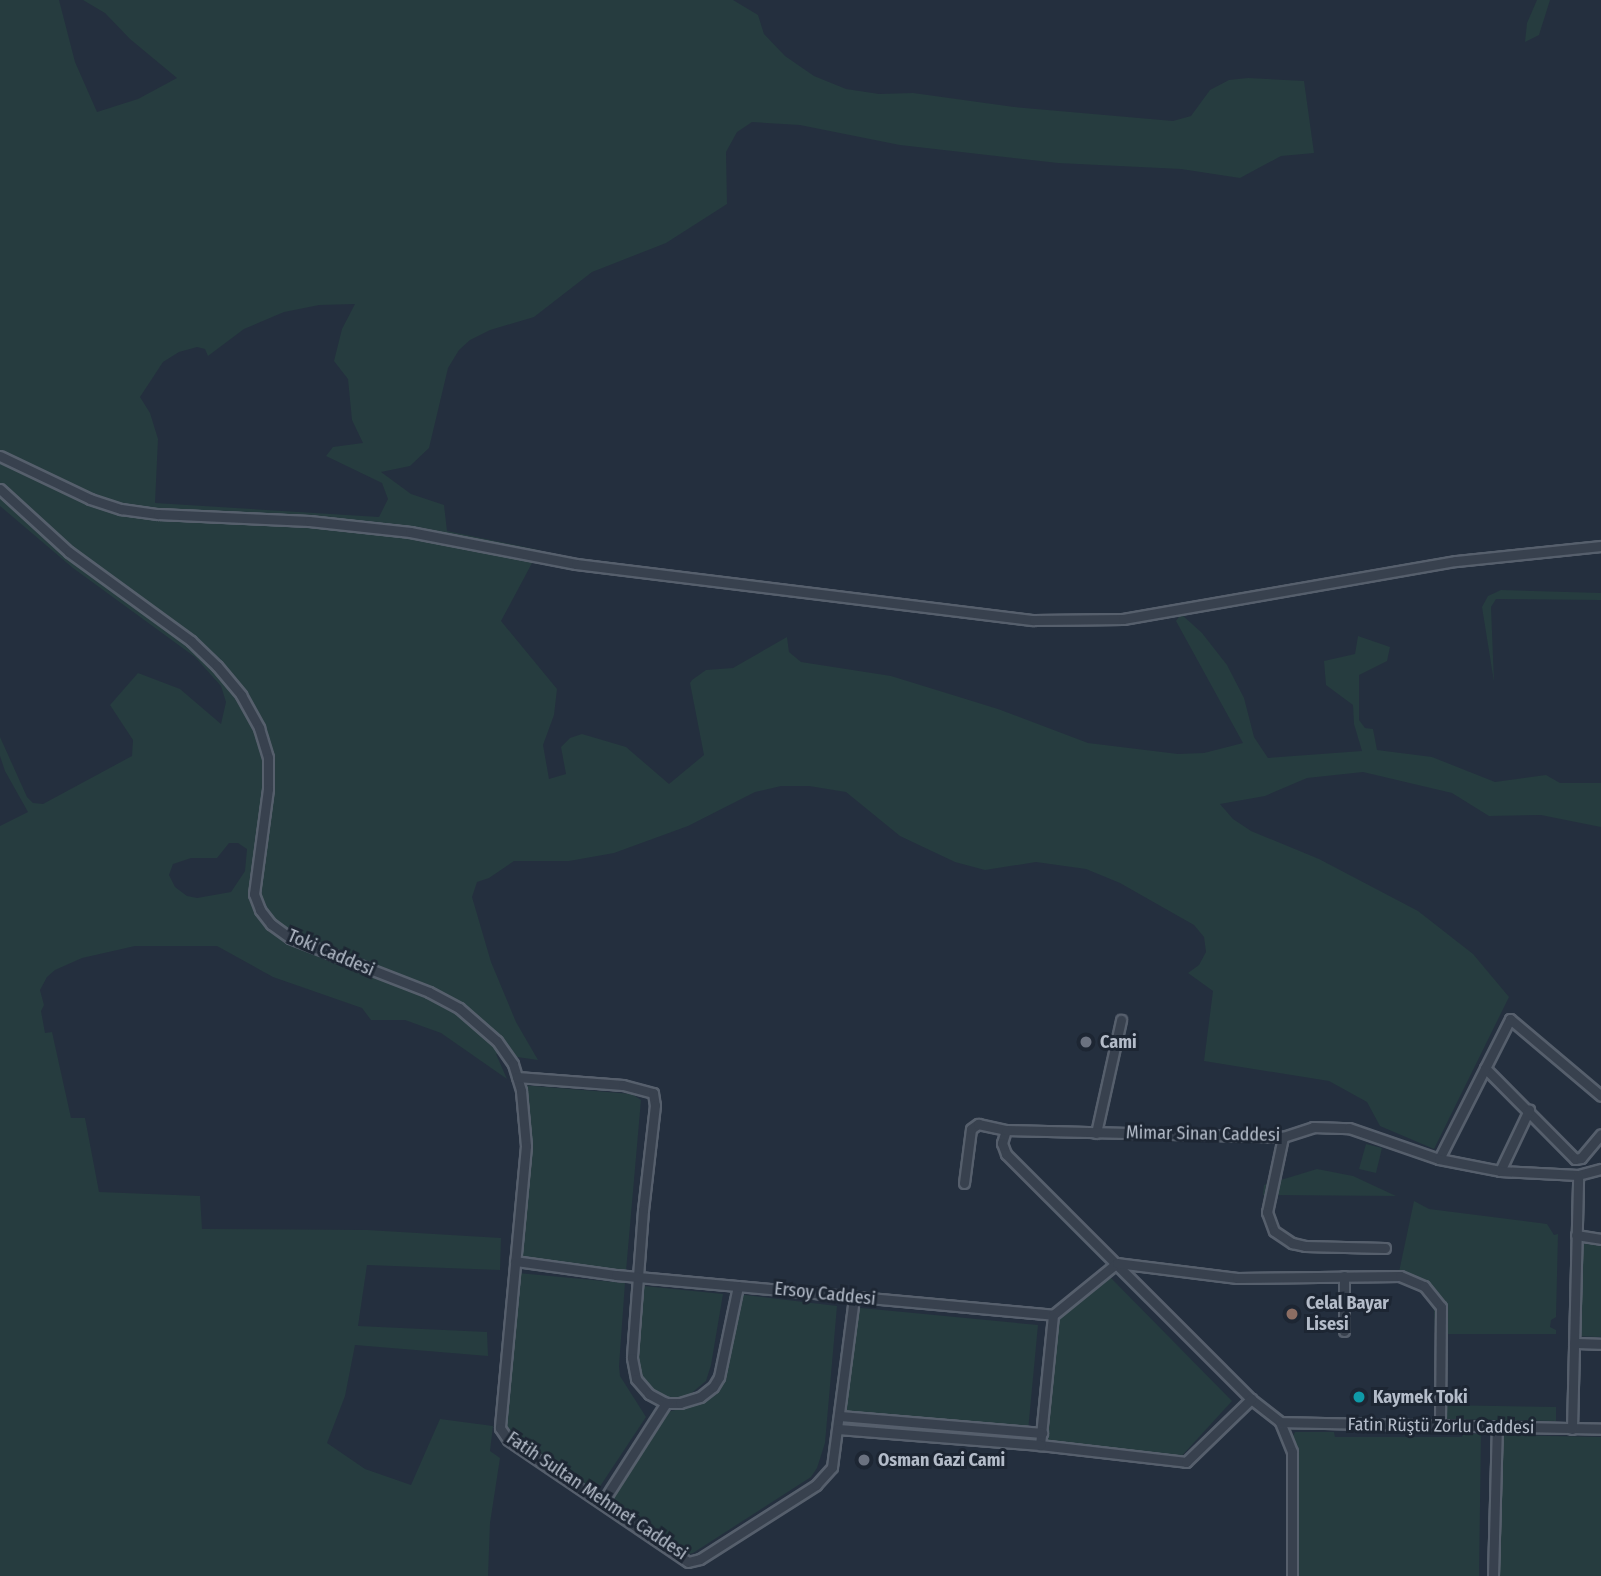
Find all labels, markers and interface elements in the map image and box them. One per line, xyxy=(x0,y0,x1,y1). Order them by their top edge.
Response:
street label: Toki Caddesi xyxy=(284,925,378,981)
place label: Cami xyxy=(1100,1031,1137,1053)
marker: Cami xyxy=(1078,1034,1094,1050)
street label: Mimar Sinan Caddesi xyxy=(1126,1122,1280,1146)
street label: Ersoy Caddesi xyxy=(773,1278,877,1310)
place label: Celal Bayar Lisesi xyxy=(1306,1293,1389,1336)
marker: Celal Bayar Lisesi xyxy=(1284,1306,1300,1322)
place label: Kaymek Toki xyxy=(1373,1386,1468,1408)
marker: Kaymek Toki xyxy=(1351,1389,1367,1405)
street label: Fatin Rüştü Zorlu Caddesi xyxy=(1348,1414,1534,1438)
street label: Fatih Sultan Mehmet Caddesi xyxy=(503,1427,691,1565)
place label: Osman Gazi Cami xyxy=(878,1449,1005,1471)
marker: Osman Gazi Cami xyxy=(856,1452,872,1468)

